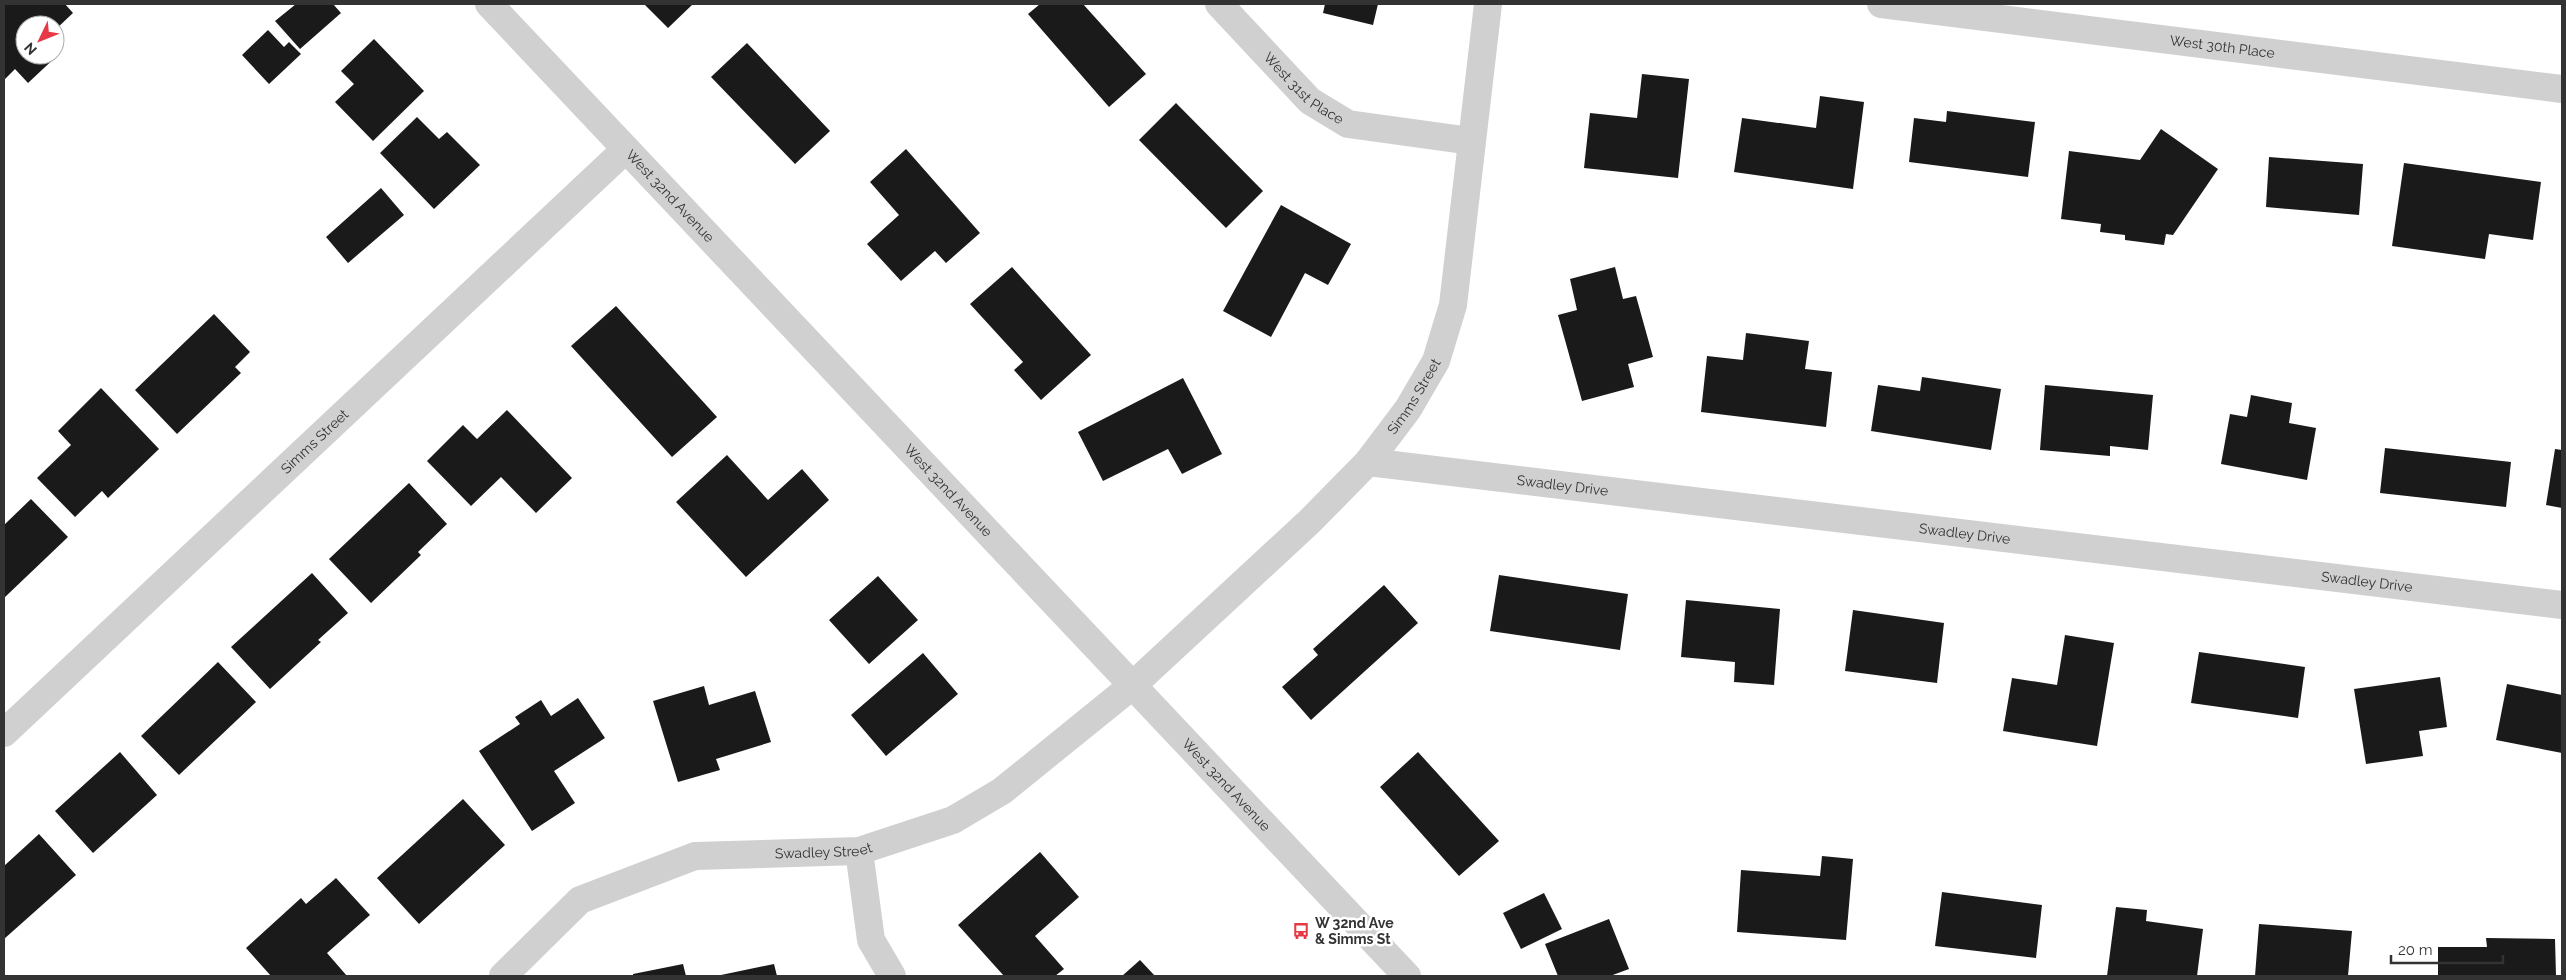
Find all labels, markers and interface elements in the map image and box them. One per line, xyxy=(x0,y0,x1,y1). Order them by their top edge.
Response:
north arrow xyxy=(15,15,65,65)
street label: West 30th Place xyxy=(2169,32,2276,61)
text: N xyxy=(21,40,40,58)
street label: West 31st Place xyxy=(1261,49,1346,127)
street label: West 32nd Avenue xyxy=(623,146,718,245)
street label: Simms Street xyxy=(1384,355,1444,437)
street label: Simms Street xyxy=(278,406,352,477)
street label: West 32nd Avenue xyxy=(901,441,996,540)
street label: Swadley Drive xyxy=(1516,472,1609,499)
street label: Swadley Drive xyxy=(1918,520,2011,547)
street label: Swadley Drive xyxy=(2320,568,2413,595)
street label: West 32nd Avenue xyxy=(1179,735,1274,834)
street label: Swadley Street xyxy=(775,839,874,862)
place label: W 32nd Ave & Simms St xyxy=(1315,915,1394,947)
bus stop icon: W 32nd Ave & Simms St xyxy=(1291,921,1311,941)
scale bar xyxy=(2391,932,2504,964)
text: 20 m xyxy=(2398,941,2433,959)

